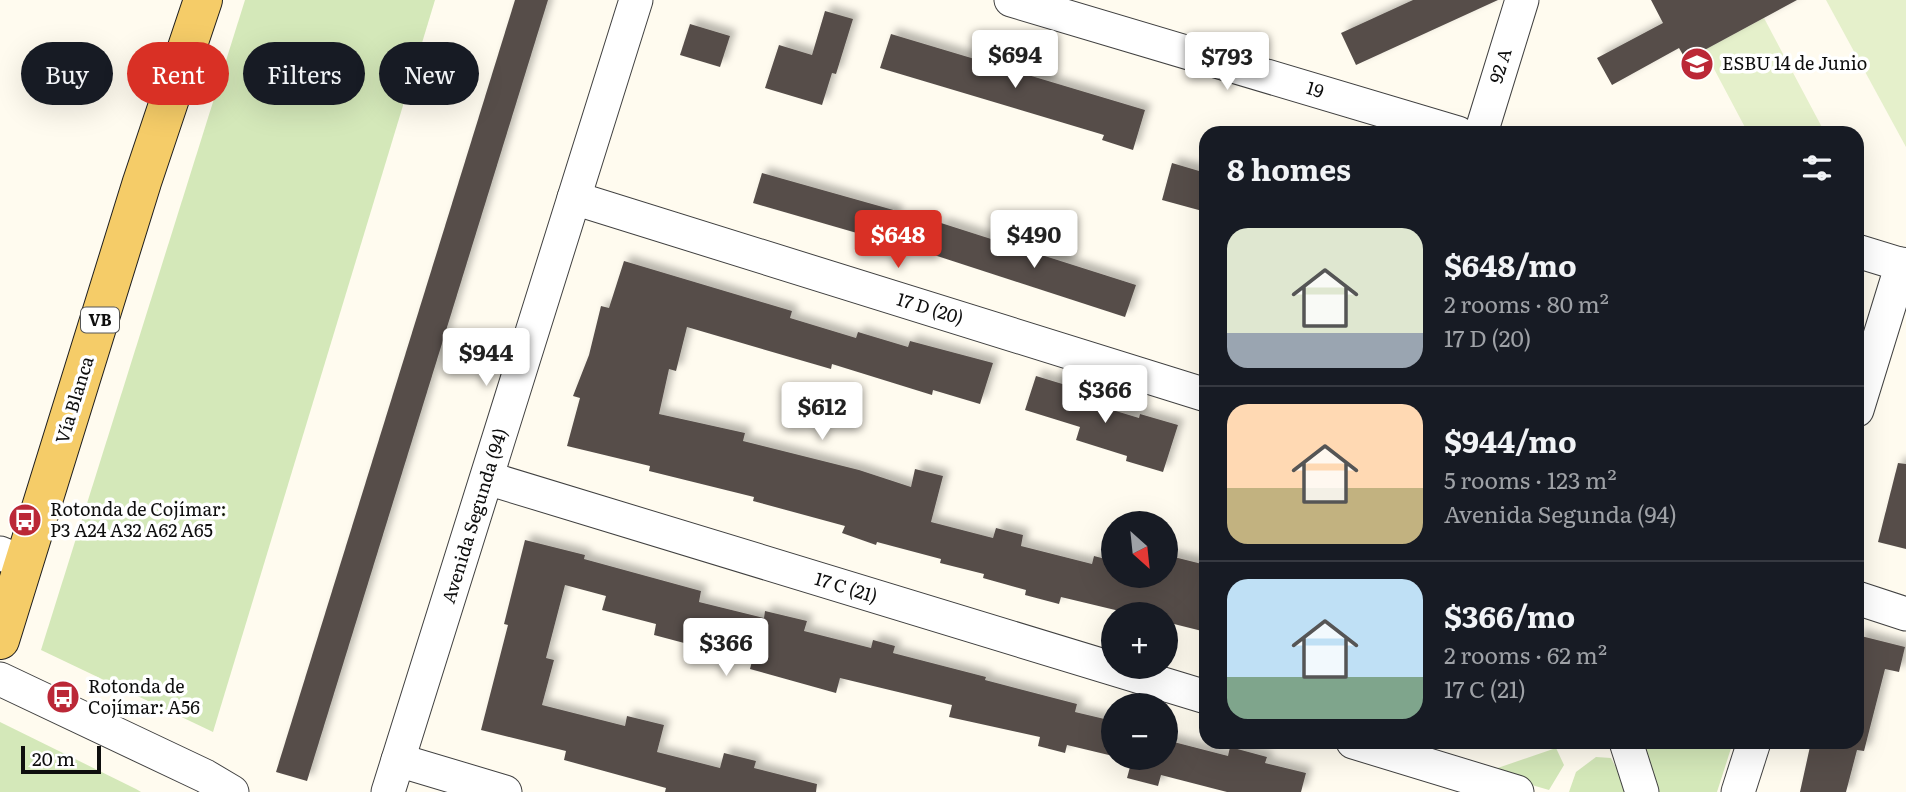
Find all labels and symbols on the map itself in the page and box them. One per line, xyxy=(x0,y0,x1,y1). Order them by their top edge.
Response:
pin: $694 xyxy=(974,31,1056,90)
pin: $793 xyxy=(1186,32,1268,92)
street label: 92 A xyxy=(1482,45,1518,86)
school or university icon: ESBU 14 de Junio xyxy=(1678,45,1716,83)
place label: ESBU 14 de Junio xyxy=(1722,49,1867,76)
street label: 19 xyxy=(1303,73,1327,104)
pin: $648 xyxy=(857,210,939,270)
pin: $490 xyxy=(993,210,1075,270)
street label: 17 D (20) xyxy=(894,285,967,330)
road number: VB xyxy=(81,308,119,332)
pin: $944 xyxy=(445,328,527,388)
street label: Vía Blanca xyxy=(47,352,100,447)
pin: $366 xyxy=(1064,366,1146,425)
pin: $612 xyxy=(781,382,863,442)
street label: Avenida Segunda (94) xyxy=(434,425,513,607)
place label: Rotonda de Cojímar: P3 A24 A32 A62 A65 xyxy=(50,495,226,543)
bus stop icon: Rotonda de Cojímar: P3 A24 A32 A62 A65 xyxy=(6,501,44,539)
north arrow xyxy=(1101,511,1178,588)
street label: 17 C (21) xyxy=(812,564,881,609)
pin: $366 xyxy=(685,618,767,678)
place label: Rotonda de Cojímar: A56 xyxy=(88,672,200,720)
bus stop icon: Rotonda de Cojímar: A56 xyxy=(44,678,82,716)
scale bar xyxy=(21,743,102,775)

